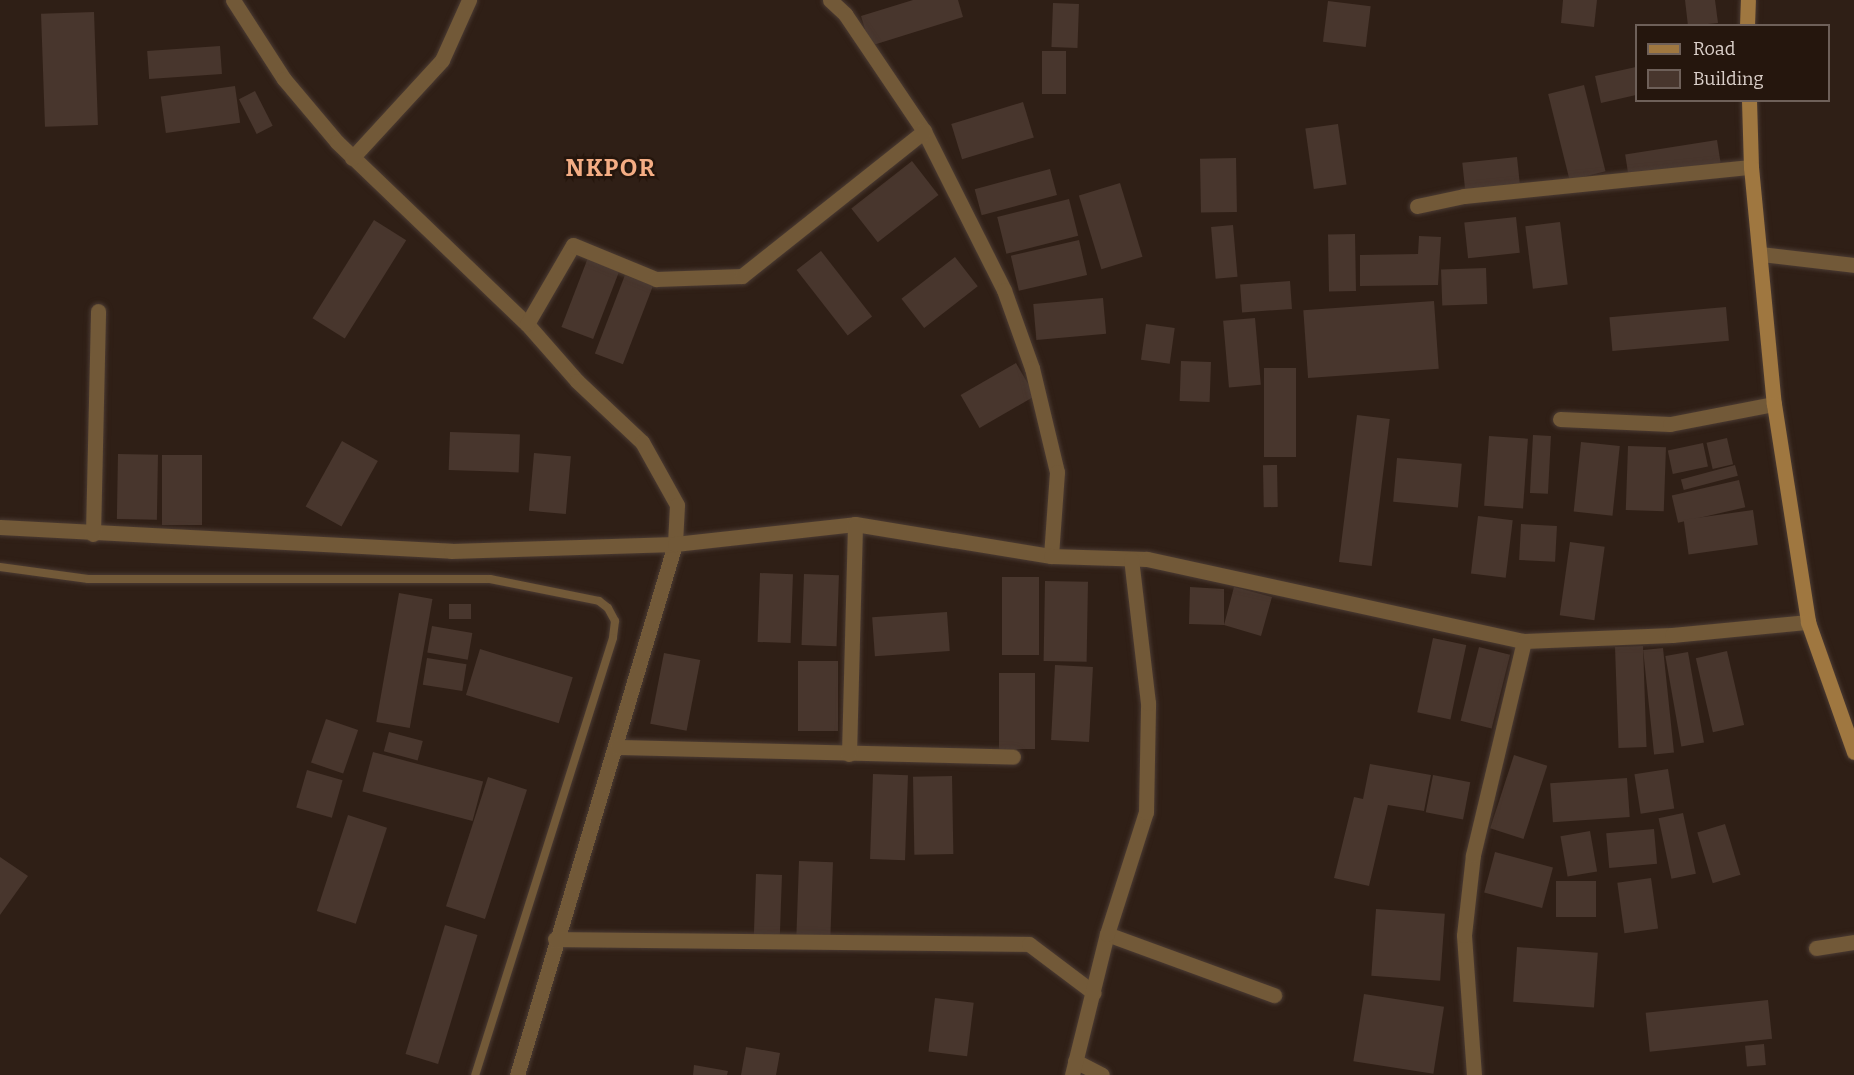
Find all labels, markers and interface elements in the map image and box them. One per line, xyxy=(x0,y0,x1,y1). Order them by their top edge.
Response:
legend xyxy=(1635,24,1830,102)
text: Road xyxy=(1693,38,1735,60)
text: Building xyxy=(1693,68,1764,90)
district label: NKPOR xyxy=(566,155,656,183)

